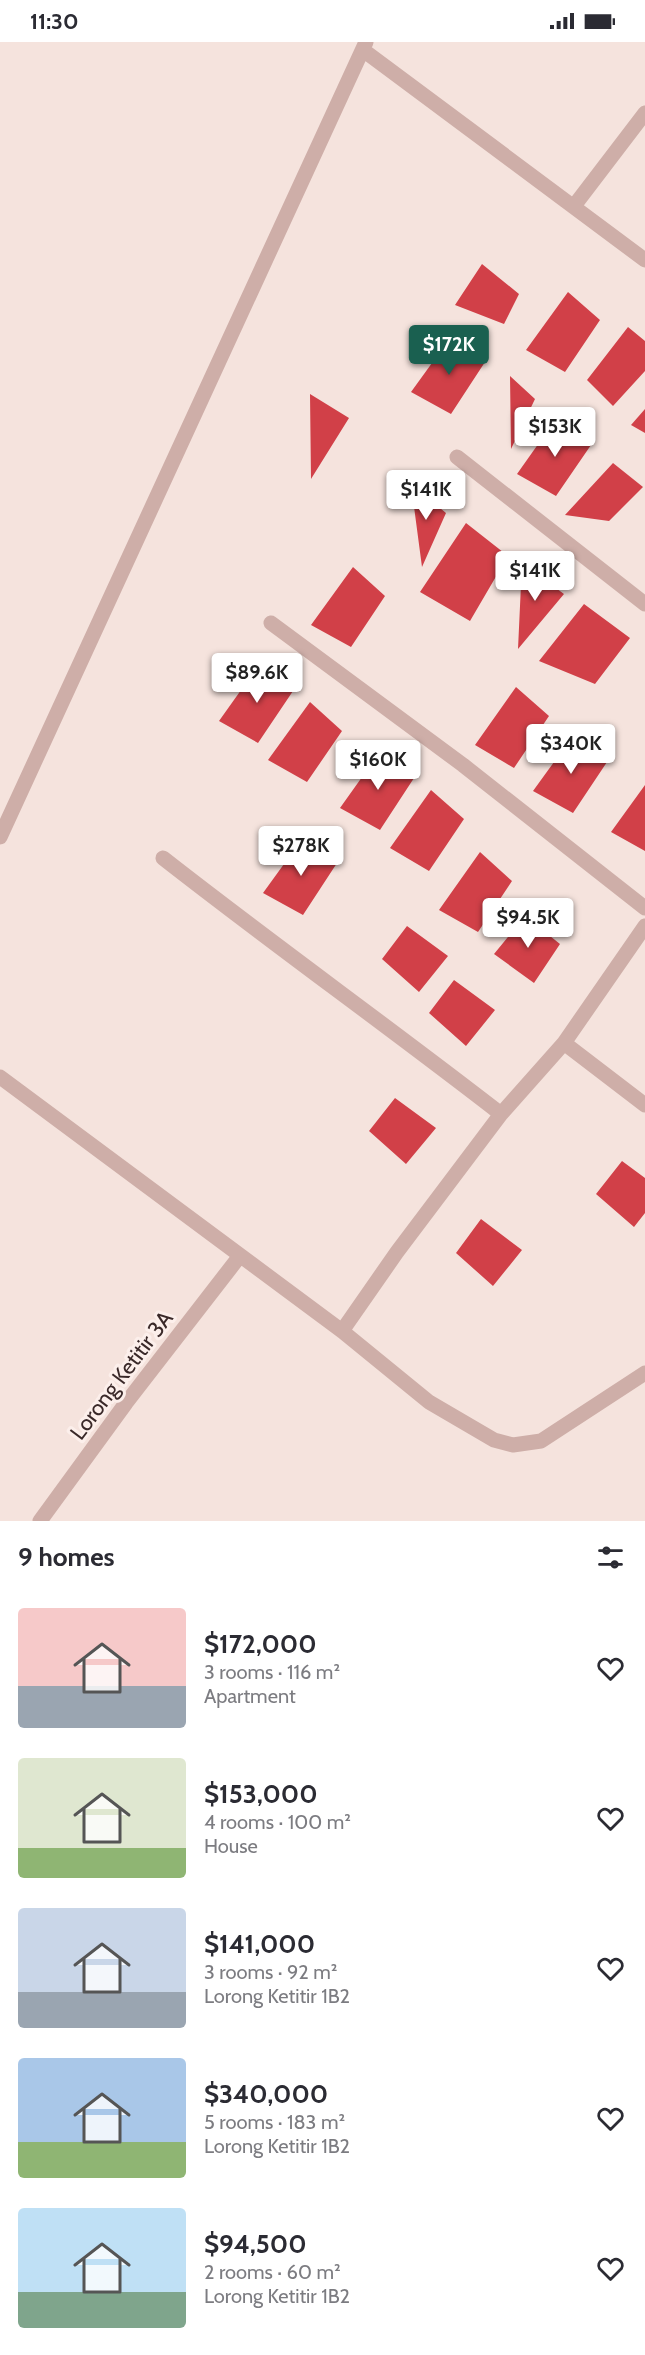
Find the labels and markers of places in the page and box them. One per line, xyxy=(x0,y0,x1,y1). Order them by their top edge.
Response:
pin: $172K xyxy=(407,325,491,376)
pin: $153K xyxy=(513,407,597,458)
pin: $141K xyxy=(384,470,468,521)
pin: $141K xyxy=(493,551,577,602)
pin: $89.6K xyxy=(208,653,306,704)
pin: $340K xyxy=(529,724,613,775)
pin: $160K xyxy=(336,740,420,791)
pin: $278K xyxy=(259,826,343,877)
pin: $94.5K xyxy=(479,898,577,949)

